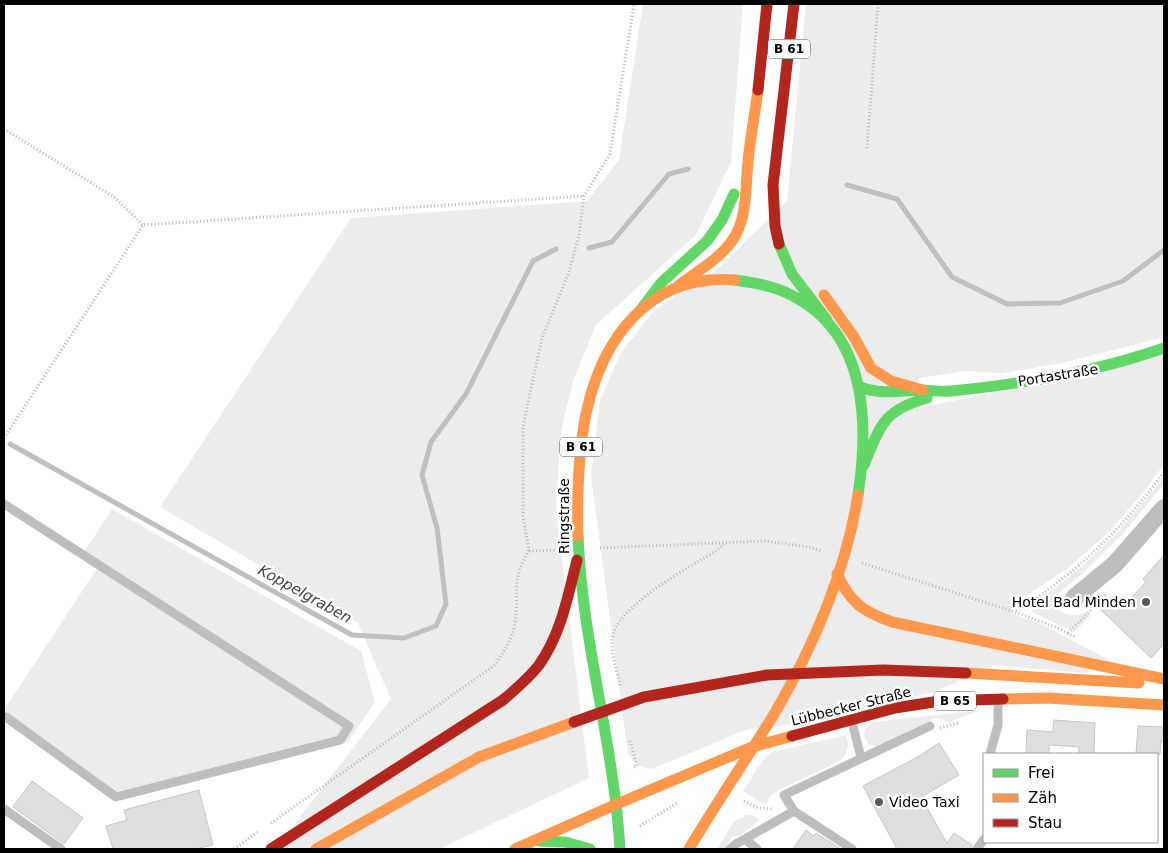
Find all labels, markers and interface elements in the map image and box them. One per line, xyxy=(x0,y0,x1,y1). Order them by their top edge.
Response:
road number: B 61 xyxy=(768,40,810,59)
street label: Portastraße xyxy=(1017,361,1099,389)
road number: B 61 xyxy=(560,438,602,457)
street label: Ringstraße xyxy=(556,478,572,554)
water label: Koppelgraben xyxy=(255,561,355,627)
place label: Hotel Bad Minden xyxy=(1012,594,1136,610)
marker: Hotel Bad Minden xyxy=(1140,596,1152,608)
street label: Lübbecker Straße xyxy=(789,683,913,729)
road number: B 65 xyxy=(934,691,976,710)
legend xyxy=(983,753,1158,843)
text: Frei xyxy=(1028,764,1055,782)
text: Zäh xyxy=(1028,789,1057,807)
place label: Video Taxi xyxy=(889,794,960,810)
marker: Video Taxi xyxy=(873,796,885,808)
text: Stau xyxy=(1028,814,1062,832)

